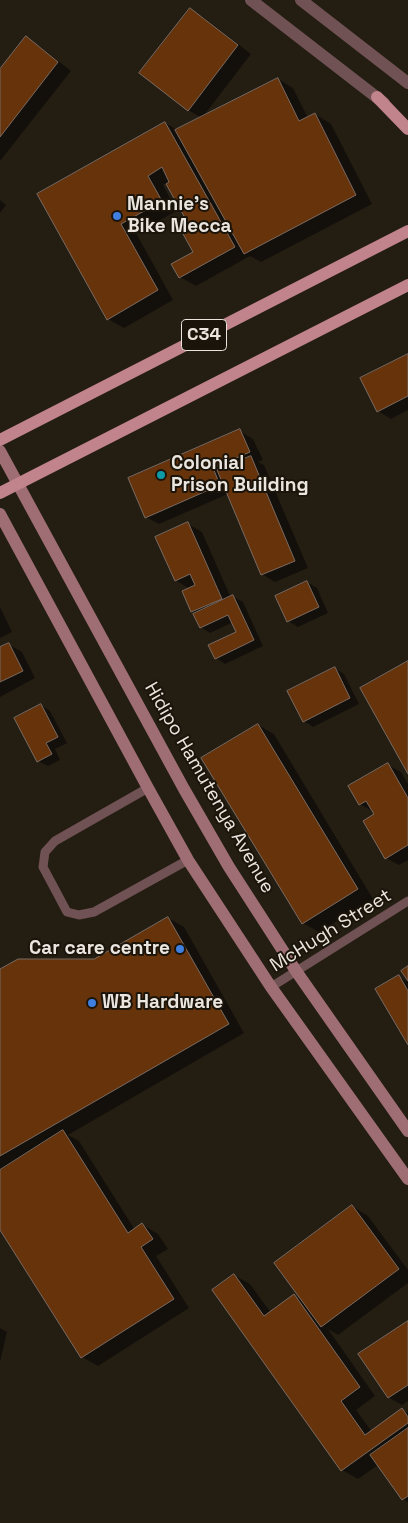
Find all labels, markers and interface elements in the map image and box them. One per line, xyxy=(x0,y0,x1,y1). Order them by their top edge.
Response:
place label: Mannie's Bike Mecca xyxy=(127,194,232,238)
marker: Mannie's Bike Mecca xyxy=(111,210,123,222)
road number: C34 xyxy=(182,320,226,350)
place label: Colonial Prison Building xyxy=(171,453,309,497)
marker: Colonial Prison Building xyxy=(155,469,167,481)
street label: Hidipo Hamutenya Avenue xyxy=(139,678,279,898)
street label: McHugh Street xyxy=(266,885,396,977)
place label: Car care centre xyxy=(29,938,170,960)
marker: Car care centre xyxy=(174,943,186,955)
place label: WB Hardware xyxy=(102,992,223,1014)
marker: WB Hardware xyxy=(86,997,98,1009)

